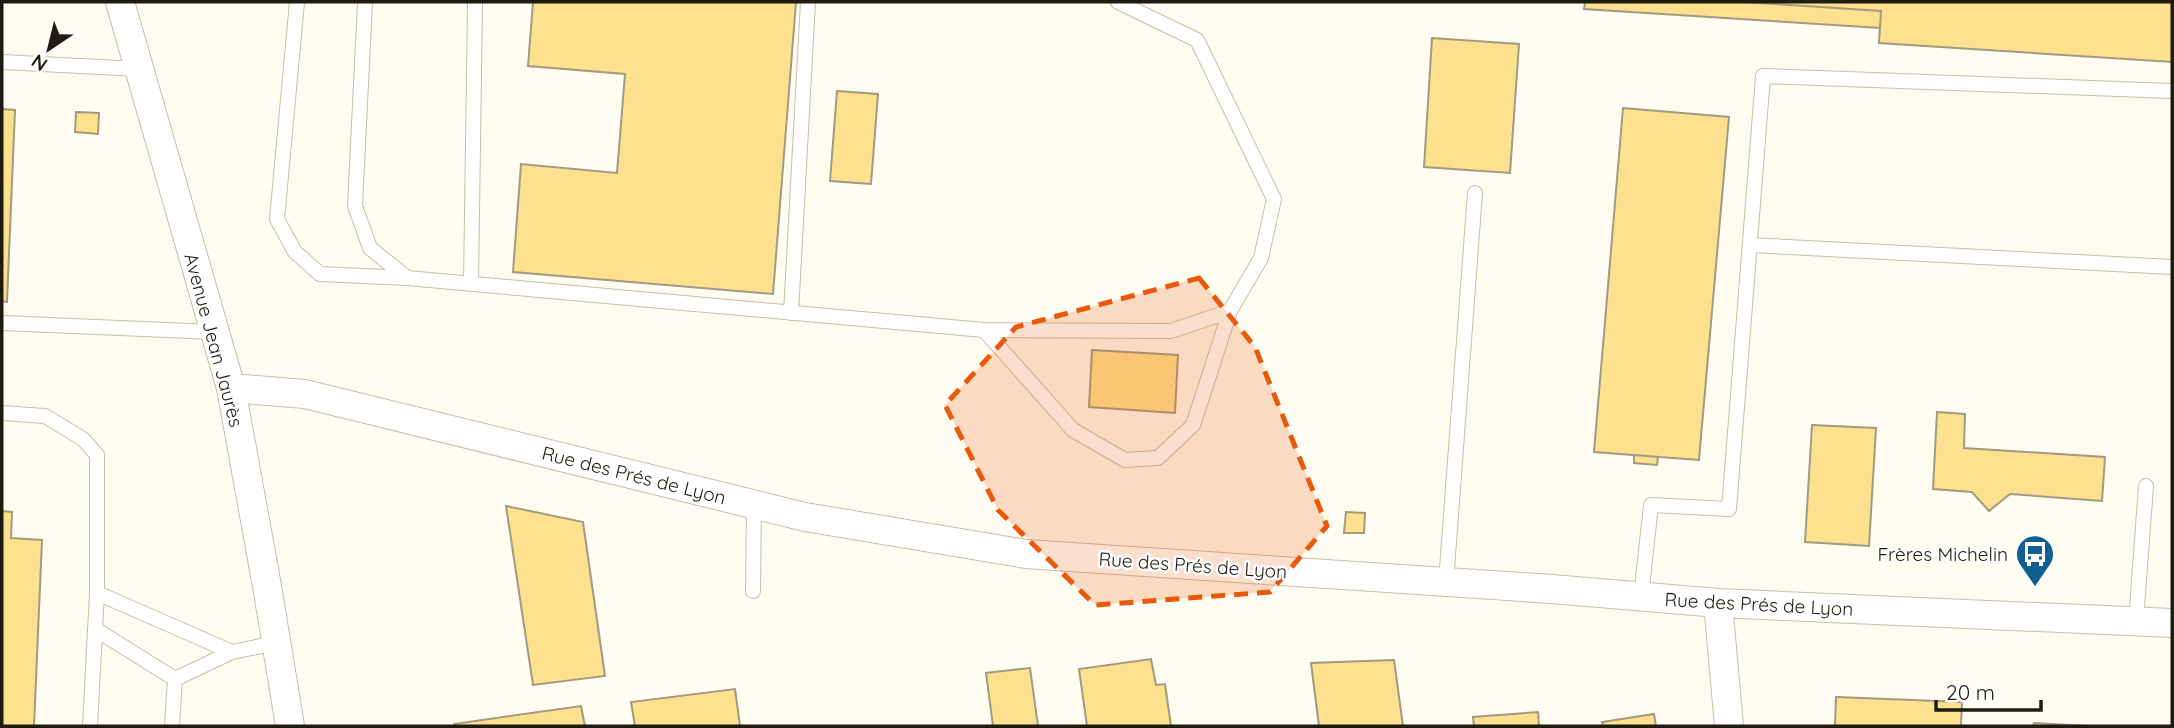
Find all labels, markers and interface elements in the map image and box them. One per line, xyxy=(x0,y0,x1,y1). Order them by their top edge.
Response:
north arrow xyxy=(14,14,84,84)
text: N xyxy=(27,49,52,77)
street label: Avenue Jean Jaurès xyxy=(179,250,249,430)
street label: Rue des Prés de Lyon xyxy=(539,440,729,510)
bus stop icon: Frères Michelin xyxy=(2014,533,2056,588)
place label: Frères Michelin xyxy=(1877,542,2008,566)
street label: Rue des Prés de Lyon xyxy=(1098,546,1288,584)
street label: Rue des Prés de Lyon xyxy=(1664,587,1854,621)
scale bar xyxy=(1936,668,2041,712)
text: 20 m xyxy=(1946,679,1995,705)

